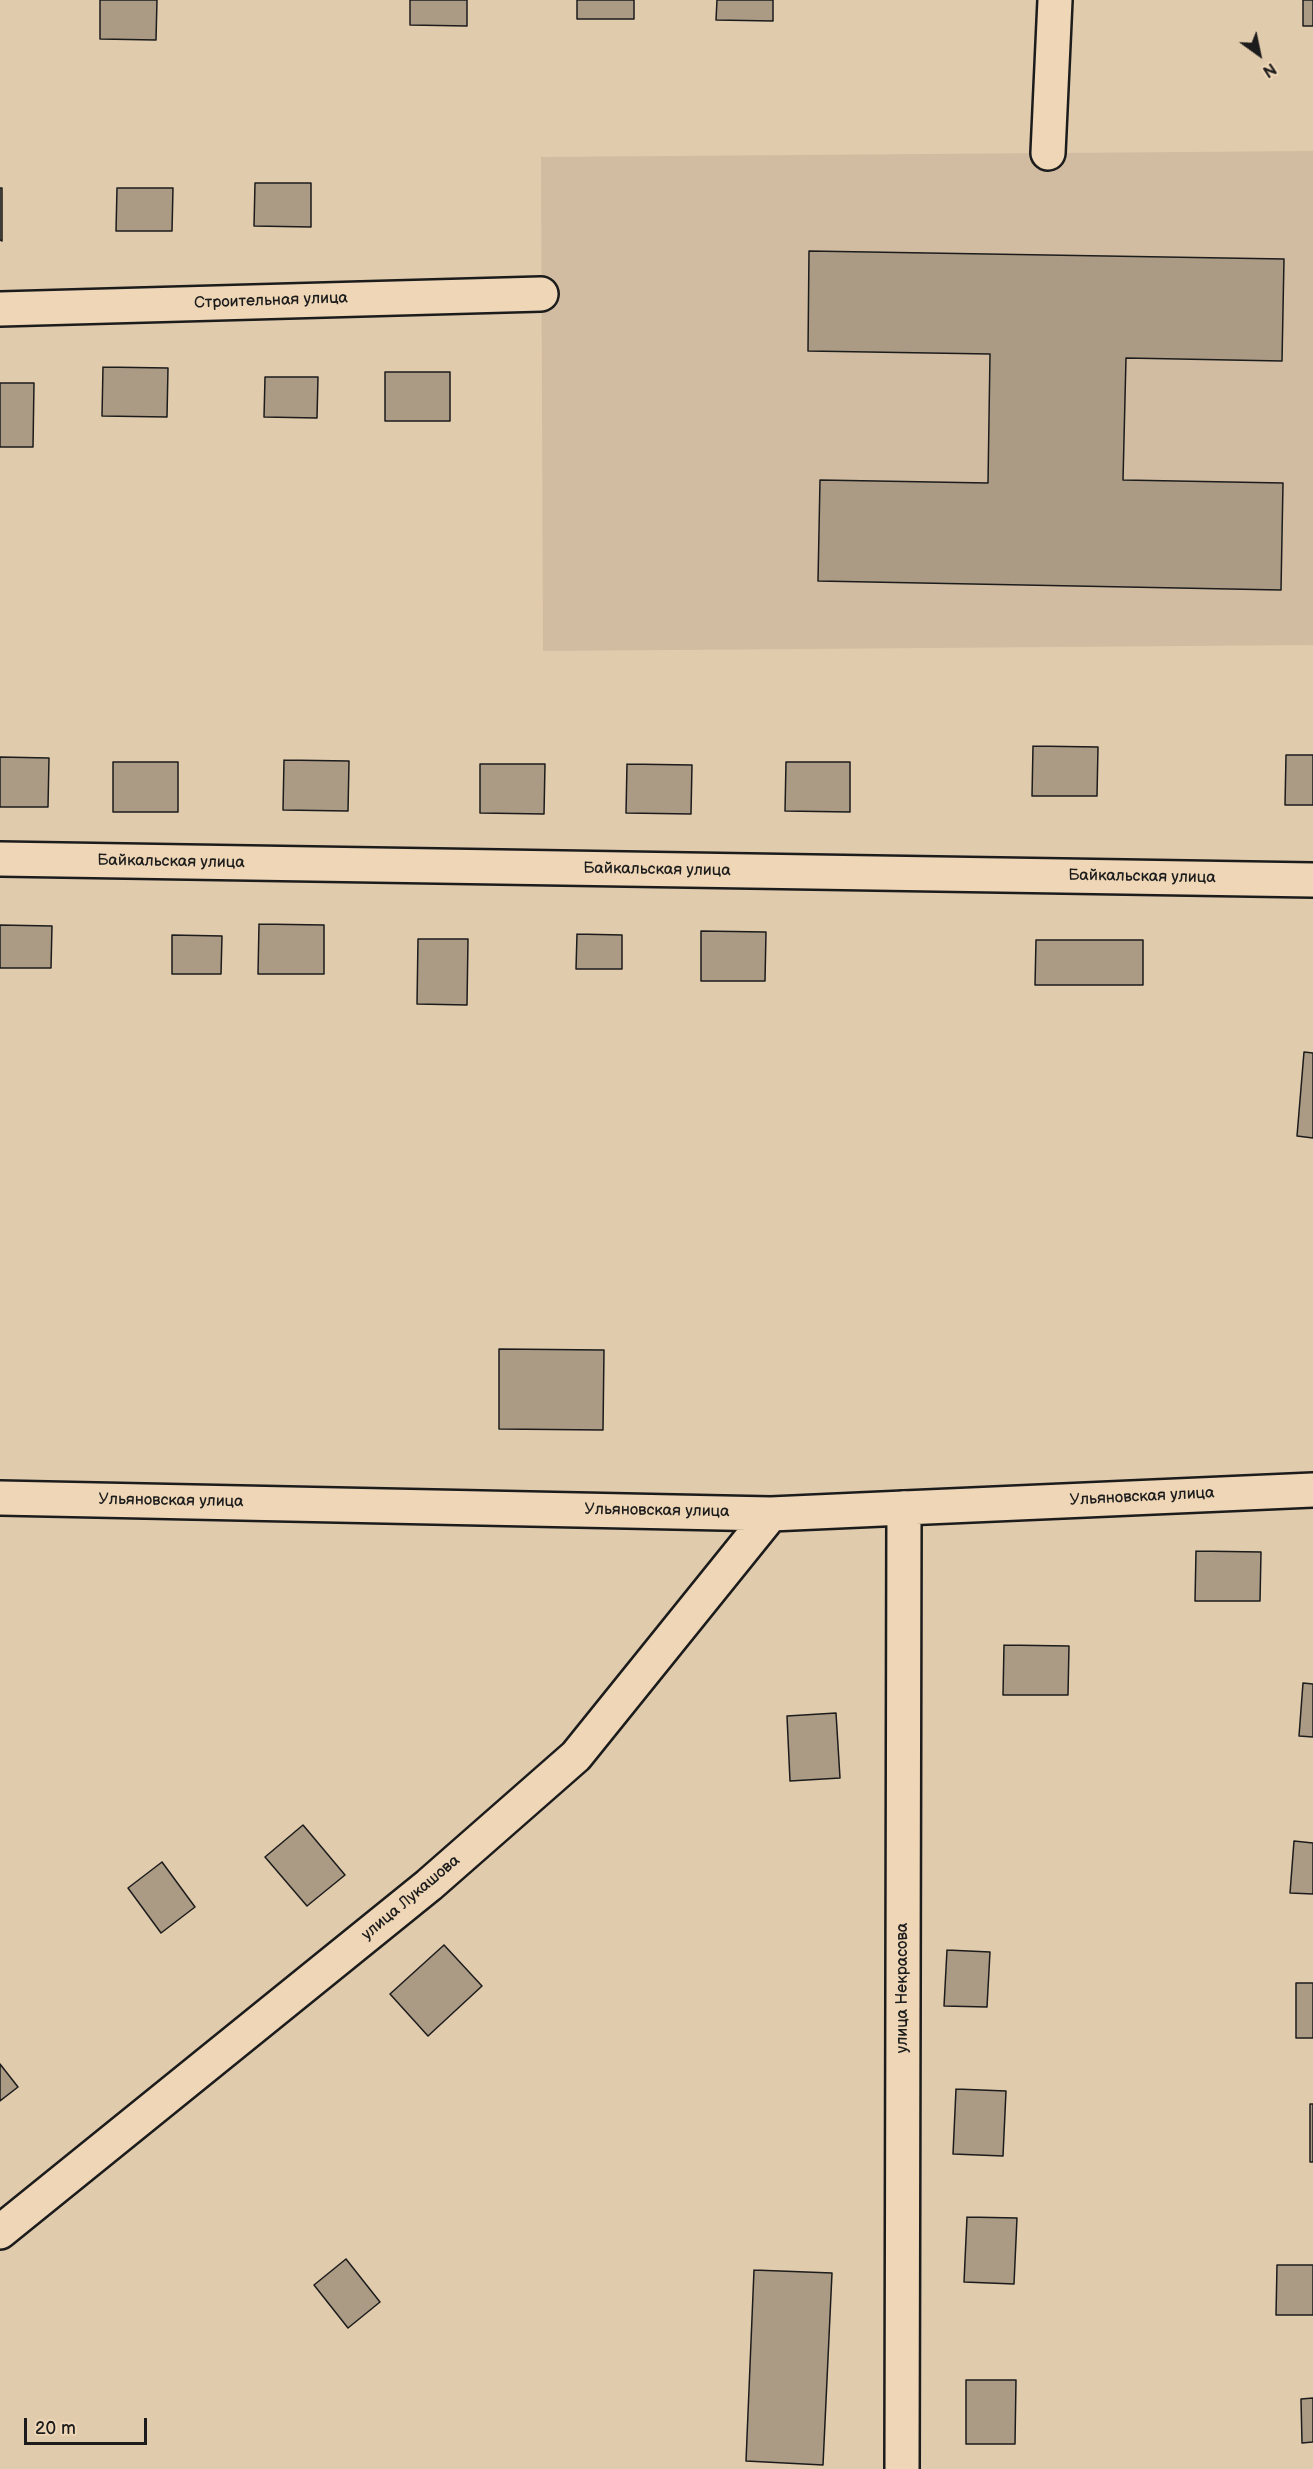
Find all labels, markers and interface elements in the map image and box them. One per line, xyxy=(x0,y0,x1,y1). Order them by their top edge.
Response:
north arrow xyxy=(1229,24,1289,84)
text: N xyxy=(1259,58,1279,81)
street label: Строительная улица xyxy=(194,289,348,313)
street label: Байкальская улица xyxy=(97,851,245,873)
street label: Байкальская улица xyxy=(583,859,731,881)
street label: Байкальская улица xyxy=(1068,866,1216,888)
street label: Ульяновская улица xyxy=(1069,1484,1215,1510)
street label: Ульяновская улица xyxy=(98,1490,244,1512)
street label: Ульяновская улица xyxy=(584,1500,730,1522)
street label: улица Лукашова xyxy=(358,1851,464,1945)
street label: улица Некрасова xyxy=(893,1923,913,2053)
scale bar xyxy=(27,2406,150,2444)
text: 20 m xyxy=(35,2418,76,2439)

